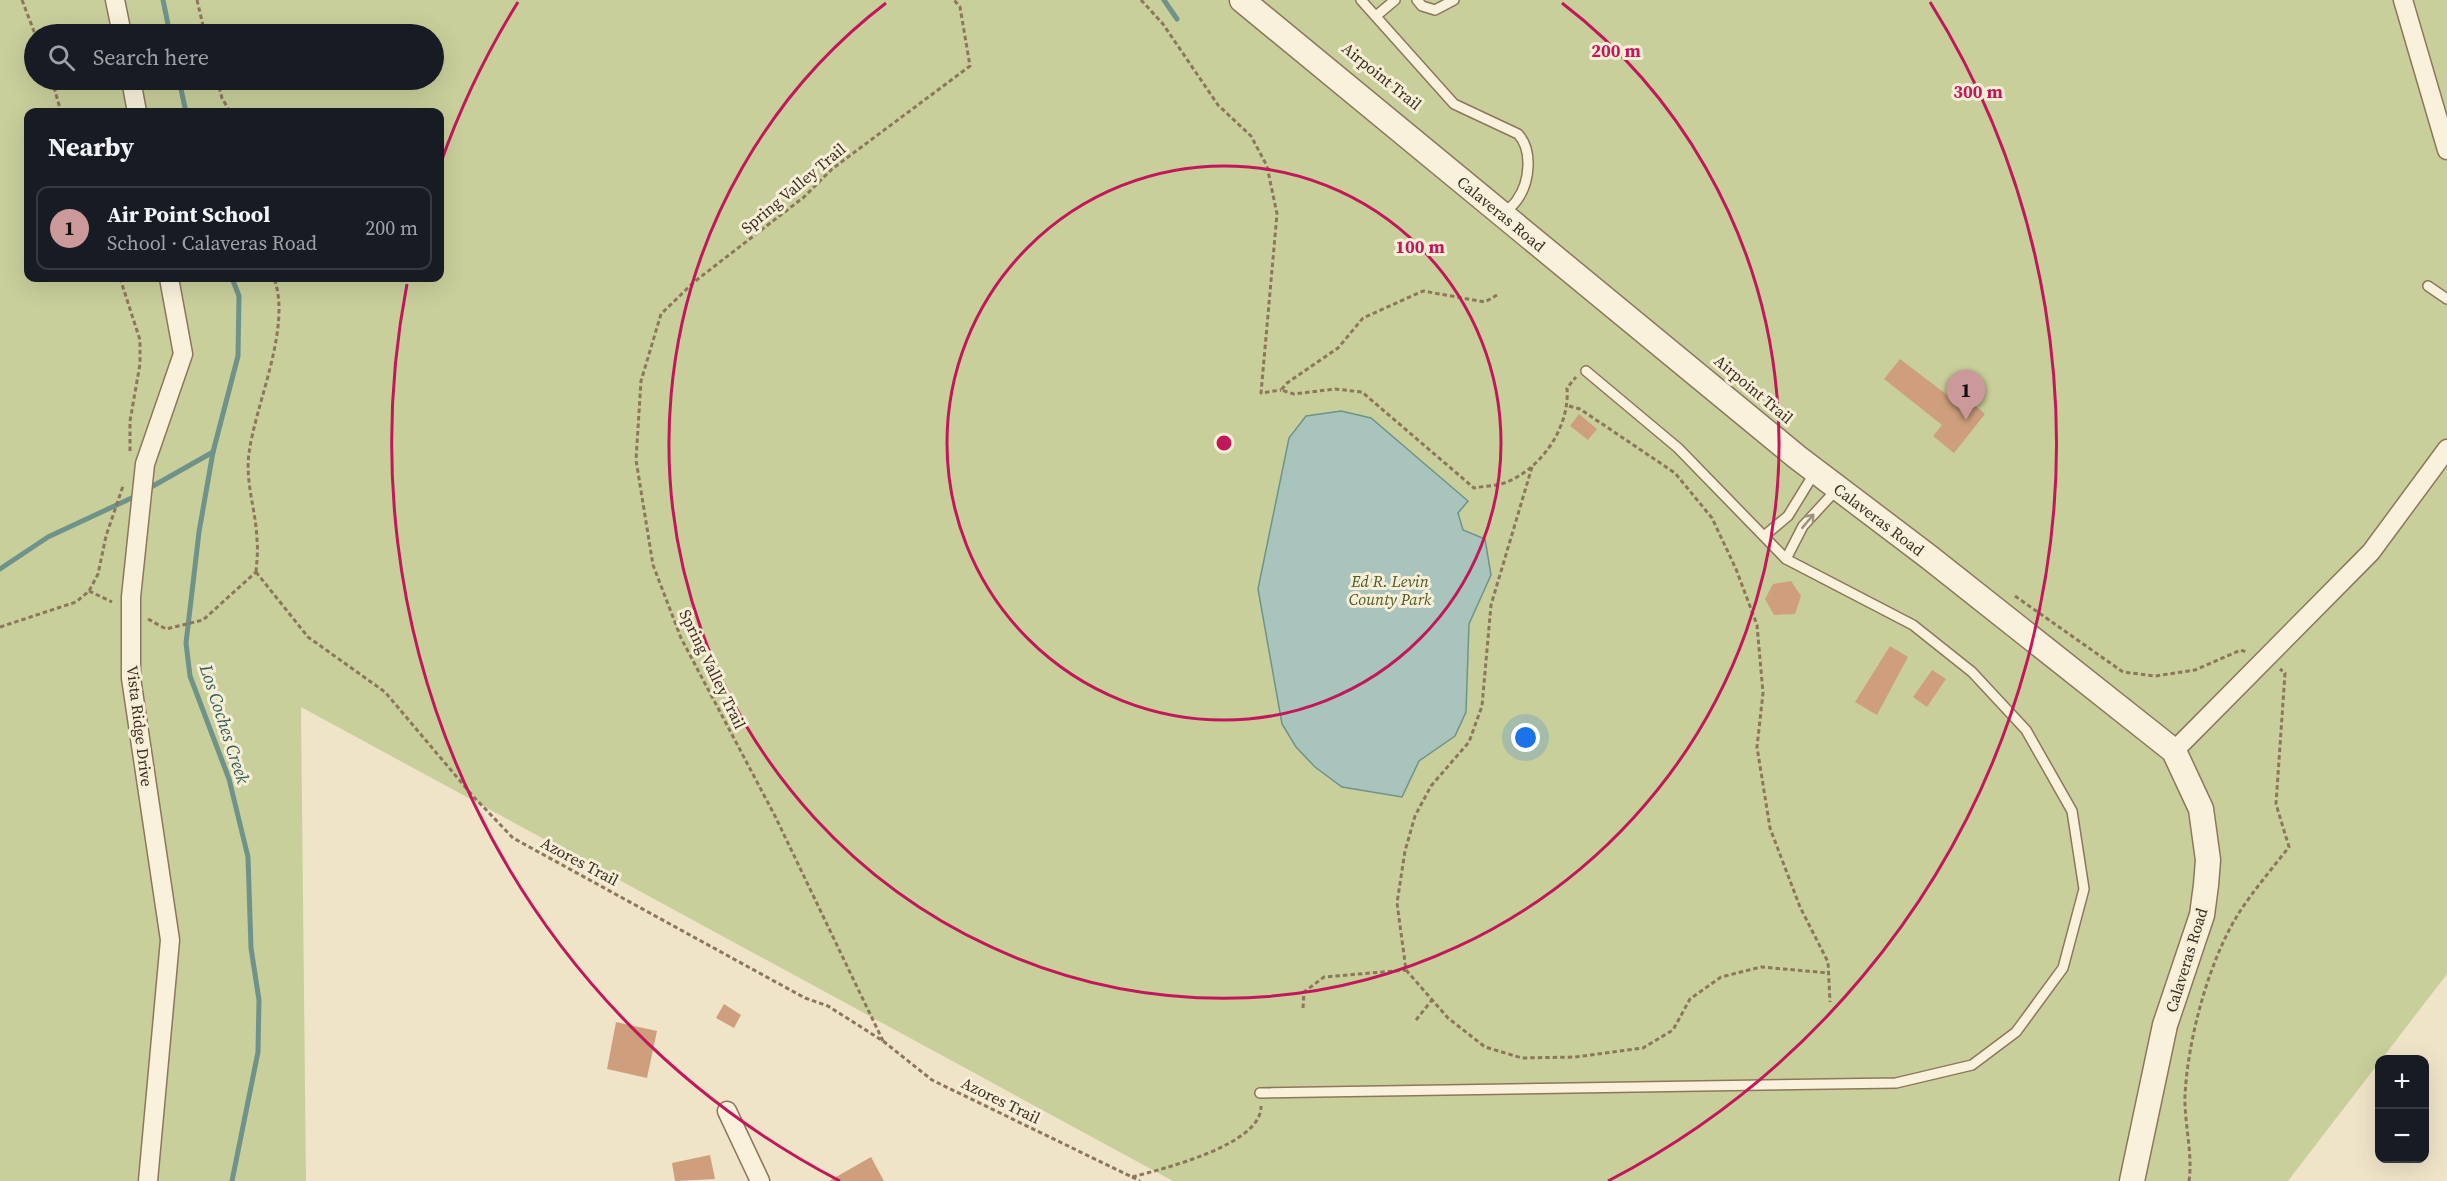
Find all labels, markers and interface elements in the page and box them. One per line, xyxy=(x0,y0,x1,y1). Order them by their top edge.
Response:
search box xyxy=(24,24,444,90)
street label: Airpoint Trail xyxy=(1337,37,1427,115)
text: 200 m xyxy=(1591,38,1641,63)
icon: search xyxy=(45,41,78,74)
text: Search here xyxy=(93,42,209,72)
text: 300 m xyxy=(1953,79,2003,104)
text: Nearby xyxy=(48,129,134,165)
street label: Spring Valley Trail xyxy=(736,138,850,238)
street label: Calaveras Road xyxy=(1453,171,1550,257)
text: Air Point School xyxy=(107,199,270,229)
text: 1 xyxy=(64,214,75,242)
text: 200 m xyxy=(365,214,418,242)
text: School · Calaveras Road xyxy=(107,229,317,257)
text: 100 m xyxy=(1395,234,1445,259)
street label: Airpoint Trail xyxy=(1710,349,1798,429)
pin: 1 xyxy=(1946,370,1986,420)
centre of rings xyxy=(1214,433,1234,453)
street label: Calaveras Road xyxy=(1829,478,1929,561)
one-way arrow xyxy=(1801,513,1814,529)
park label: Ed R. Levin County Park xyxy=(1349,570,1432,610)
street label: Spring Valley Trail xyxy=(675,606,752,733)
water label: Los Coches Creek xyxy=(194,660,256,787)
street label: Vista Ridge Drive xyxy=(122,664,158,788)
your location xyxy=(1511,723,1540,752)
street label: Azores Trail xyxy=(537,831,623,891)
street label: Calaveras Road xyxy=(2160,905,2212,1015)
map controls xyxy=(2375,1055,2429,1163)
button: + xyxy=(2375,1055,2429,1109)
street label: Azores Trail xyxy=(958,1071,1044,1129)
button: − xyxy=(2375,1109,2429,1163)

